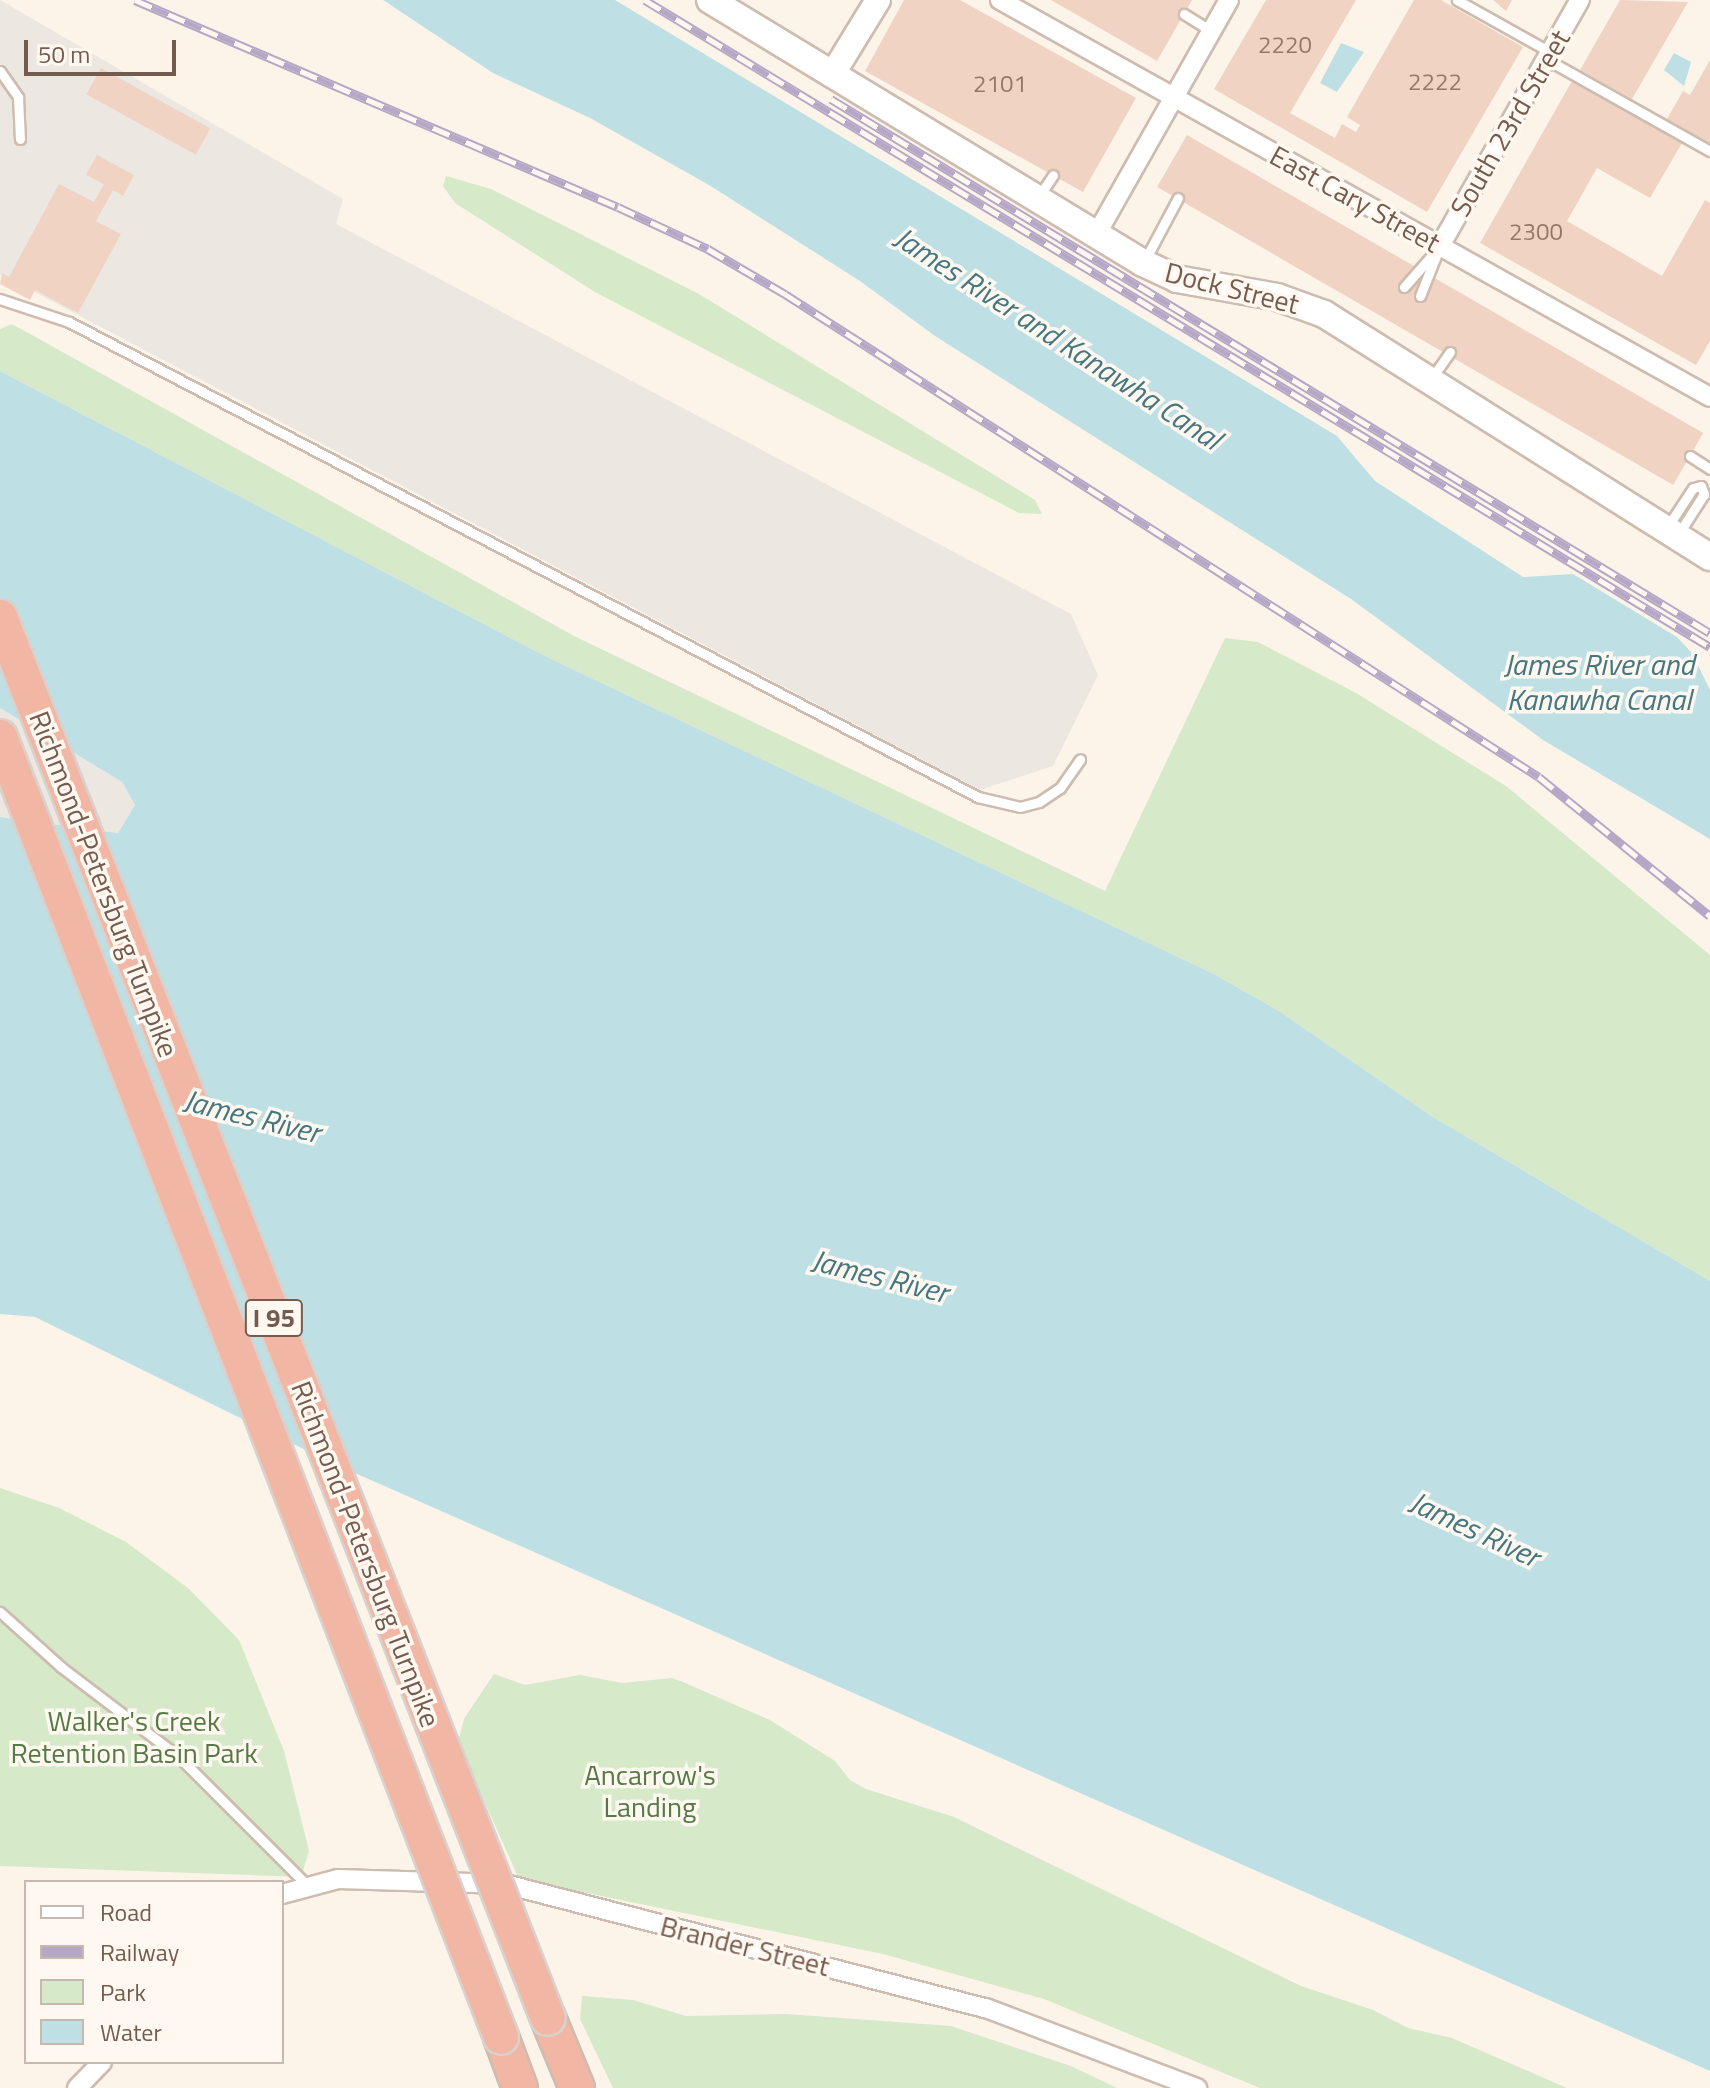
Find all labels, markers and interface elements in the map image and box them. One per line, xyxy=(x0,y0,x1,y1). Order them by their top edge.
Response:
scale bar xyxy=(28,24,180,74)
street label: South 23rd Street xyxy=(1443,24,1577,222)
house number: 2220 xyxy=(1258,31,1312,59)
text: 50 m xyxy=(38,36,90,72)
house number: 2222 xyxy=(1408,68,1462,96)
house number: 2101 xyxy=(973,70,1027,98)
street label: East Cary Street xyxy=(1264,138,1446,260)
house number: 2300 xyxy=(1509,218,1563,246)
water label: James River and Kanawha Canal xyxy=(888,219,1228,457)
street label: Dock Street xyxy=(1162,255,1302,321)
water label: James River and Kanawha Canal xyxy=(1504,646,1694,716)
street label: Richmond-Petersburg Turnpike xyxy=(22,706,186,1062)
water label: James River xyxy=(180,1082,324,1150)
water label: James River xyxy=(808,1242,952,1310)
road number: I 95 xyxy=(244,1296,304,1340)
street label: Richmond-Petersburg Turnpike xyxy=(284,1376,448,1732)
water label: James River xyxy=(1404,1483,1546,1575)
park label: Walker's Creek Retention Basin Park xyxy=(10,1704,258,1770)
park label: Ancarrow's Landing xyxy=(584,1758,716,1824)
legend xyxy=(24,1880,284,2064)
text: Road xyxy=(100,1894,152,1930)
street label: Brander Street xyxy=(657,1909,833,1983)
text: Railway xyxy=(100,1934,179,1970)
text: Park xyxy=(100,1974,146,2010)
text: Water xyxy=(100,2014,162,2050)

